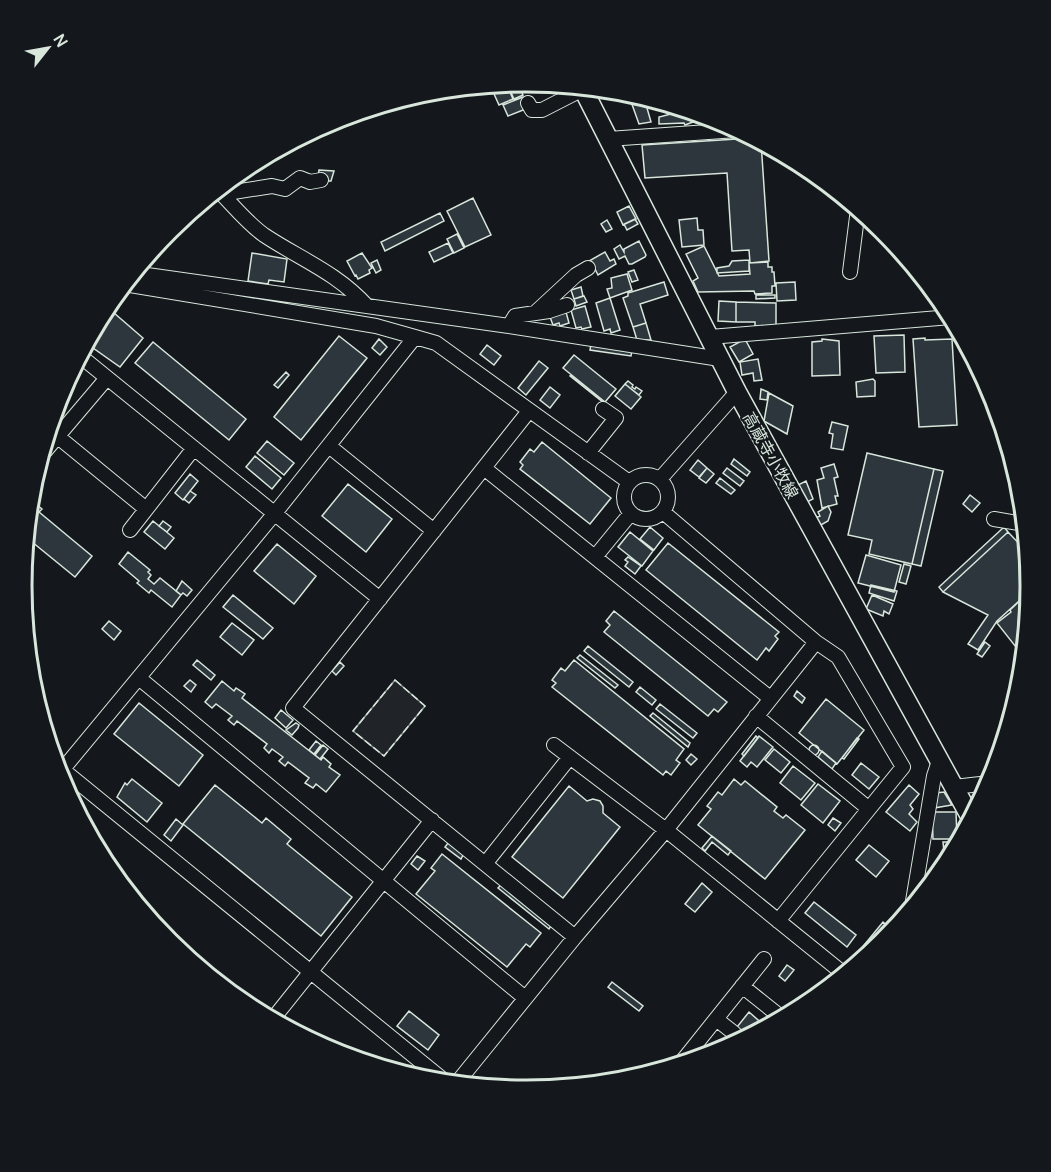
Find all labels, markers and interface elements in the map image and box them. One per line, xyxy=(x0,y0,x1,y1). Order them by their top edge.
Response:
north arrow xyxy=(18,18,78,78)
text: N xyxy=(48,30,73,51)
street label: 高蔵寺小牧線 xyxy=(738,408,804,502)

